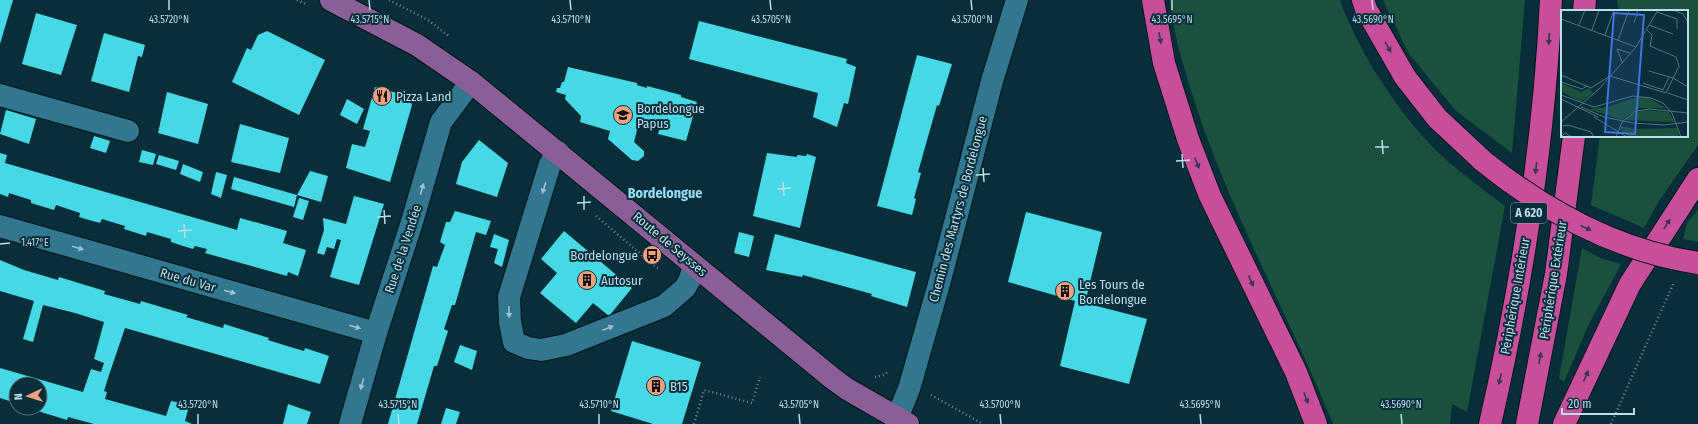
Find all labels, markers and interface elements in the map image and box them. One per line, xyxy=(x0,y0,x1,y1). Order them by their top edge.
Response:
inset map xyxy=(1561,10,1688,137)
text: 43.5720°N xyxy=(149,14,189,26)
text: 43.5715°N xyxy=(351,14,389,26)
text: 43.5710°N xyxy=(551,14,591,26)
text: 43.5705°N xyxy=(751,14,791,26)
text: 43.5700°N xyxy=(952,14,992,26)
text: 43.5695°N xyxy=(1152,14,1192,26)
text: 43.5690°N xyxy=(1352,14,1394,26)
one-way arrow xyxy=(1157,32,1163,45)
one-way arrow xyxy=(1546,33,1552,46)
one-way arrow xyxy=(1384,41,1391,53)
restaurant icon: Pizza Land xyxy=(371,85,393,107)
place label: Pizza Land xyxy=(396,89,451,104)
place label: Bordelongue Papus xyxy=(637,101,705,131)
school or university icon: Bordelongue Papus xyxy=(612,104,634,126)
street label: Chemin des Martyrs de Bordelongue xyxy=(926,114,990,304)
one-way arrow xyxy=(1194,157,1200,168)
one-way arrow xyxy=(1533,162,1539,174)
one-way arrow xyxy=(419,182,425,194)
one-way arrow xyxy=(541,182,547,194)
district label: Bordelongue xyxy=(628,185,702,202)
street label: Rue de la Vendée xyxy=(382,203,424,295)
road number: A 620 xyxy=(1511,203,1547,223)
street label: Route de Seysses xyxy=(630,209,710,280)
one-way arrow xyxy=(1664,218,1671,230)
street label: Périphérique Extérieur xyxy=(1536,219,1570,340)
one-way arrow xyxy=(1580,225,1592,231)
street label: Périphérique Intérieur xyxy=(1497,236,1533,356)
text: 1.417°E xyxy=(21,237,49,249)
bus stop icon: Bordelongue xyxy=(641,244,663,266)
one-way arrow xyxy=(72,245,84,251)
place label: Bordelongue xyxy=(570,248,638,263)
street label: Rue du Var xyxy=(158,265,218,295)
building icon: Autosur xyxy=(576,269,598,291)
place label: Autosur xyxy=(601,273,643,288)
one-way arrow xyxy=(1248,275,1254,287)
place label: Les Tours de Bordelongue xyxy=(1079,277,1147,307)
building icon: Les Tours de Bordelongue xyxy=(1054,280,1076,302)
one-way arrow xyxy=(224,289,236,295)
one-way arrow xyxy=(506,306,513,318)
one-way arrow xyxy=(349,324,361,330)
one-way arrow xyxy=(603,325,614,331)
one-way arrow xyxy=(1537,352,1543,364)
one-way arrow xyxy=(1583,370,1589,381)
one-way arrow xyxy=(1497,373,1503,385)
building icon: B15 xyxy=(645,375,667,397)
north arrow xyxy=(8,376,48,416)
one-way arrow xyxy=(359,378,365,390)
place label: B15 xyxy=(670,379,688,394)
scale bar xyxy=(1562,390,1634,416)
text: N xyxy=(12,393,25,400)
one-way arrow xyxy=(1304,393,1310,405)
text: 20 m xyxy=(1568,397,1592,411)
text: 43.5720°N xyxy=(178,399,218,411)
text: 43.5715°N xyxy=(379,399,417,411)
text: 43.5710°N xyxy=(579,399,619,411)
text: 43.5705°N xyxy=(779,399,819,411)
text: 43.5700°N xyxy=(980,399,1020,411)
text: 43.5695°N xyxy=(1180,399,1220,411)
text: 43.5690°N xyxy=(1380,399,1422,411)

